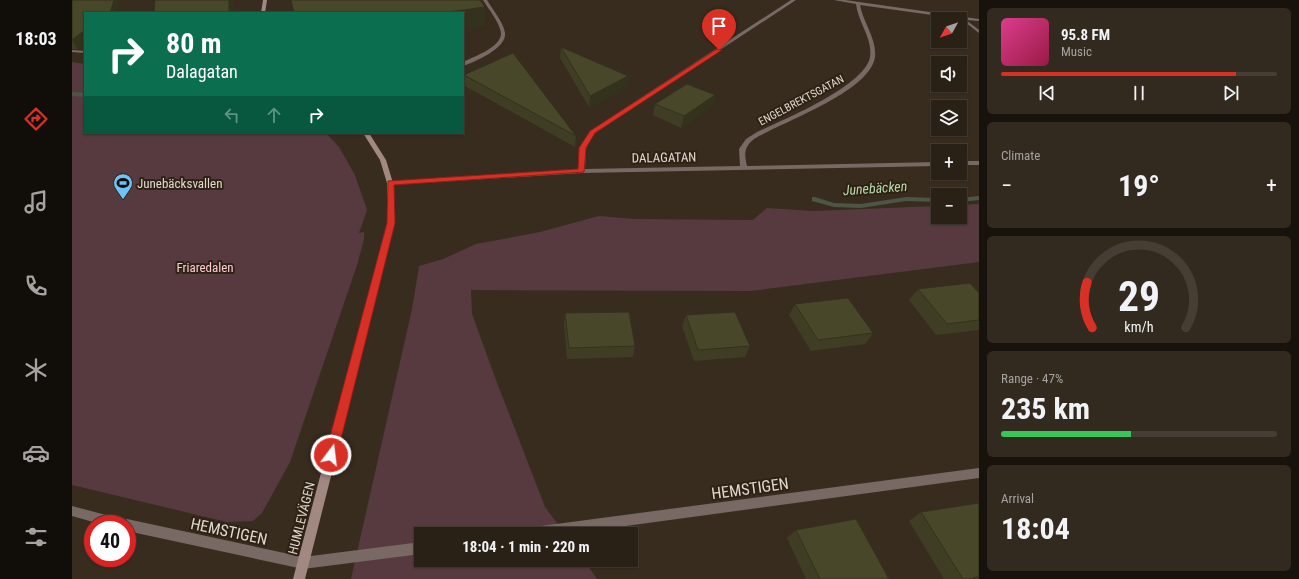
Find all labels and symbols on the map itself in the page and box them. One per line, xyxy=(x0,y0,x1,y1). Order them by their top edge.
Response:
pin xyxy=(702,9,736,50)
north arrow xyxy=(931,12,967,48)
street label: ENGELBREKTSGATAN xyxy=(756,72,846,128)
street label: DALAGATAN xyxy=(632,149,696,166)
sports icon: Junebäcksvallen xyxy=(112,172,134,200)
place label: Junebäcksvallen xyxy=(137,176,222,191)
water label: Junebäcken xyxy=(842,178,908,198)
park label: Friaredalen xyxy=(176,260,234,275)
position arrow xyxy=(310,434,352,476)
street label: HEMSTIGEN xyxy=(710,474,790,503)
street label: HUMLEVÄGEN xyxy=(285,480,318,556)
street label: HEMSTIGEN xyxy=(189,514,269,549)
speed limit sign: 40 xyxy=(84,515,136,567)

